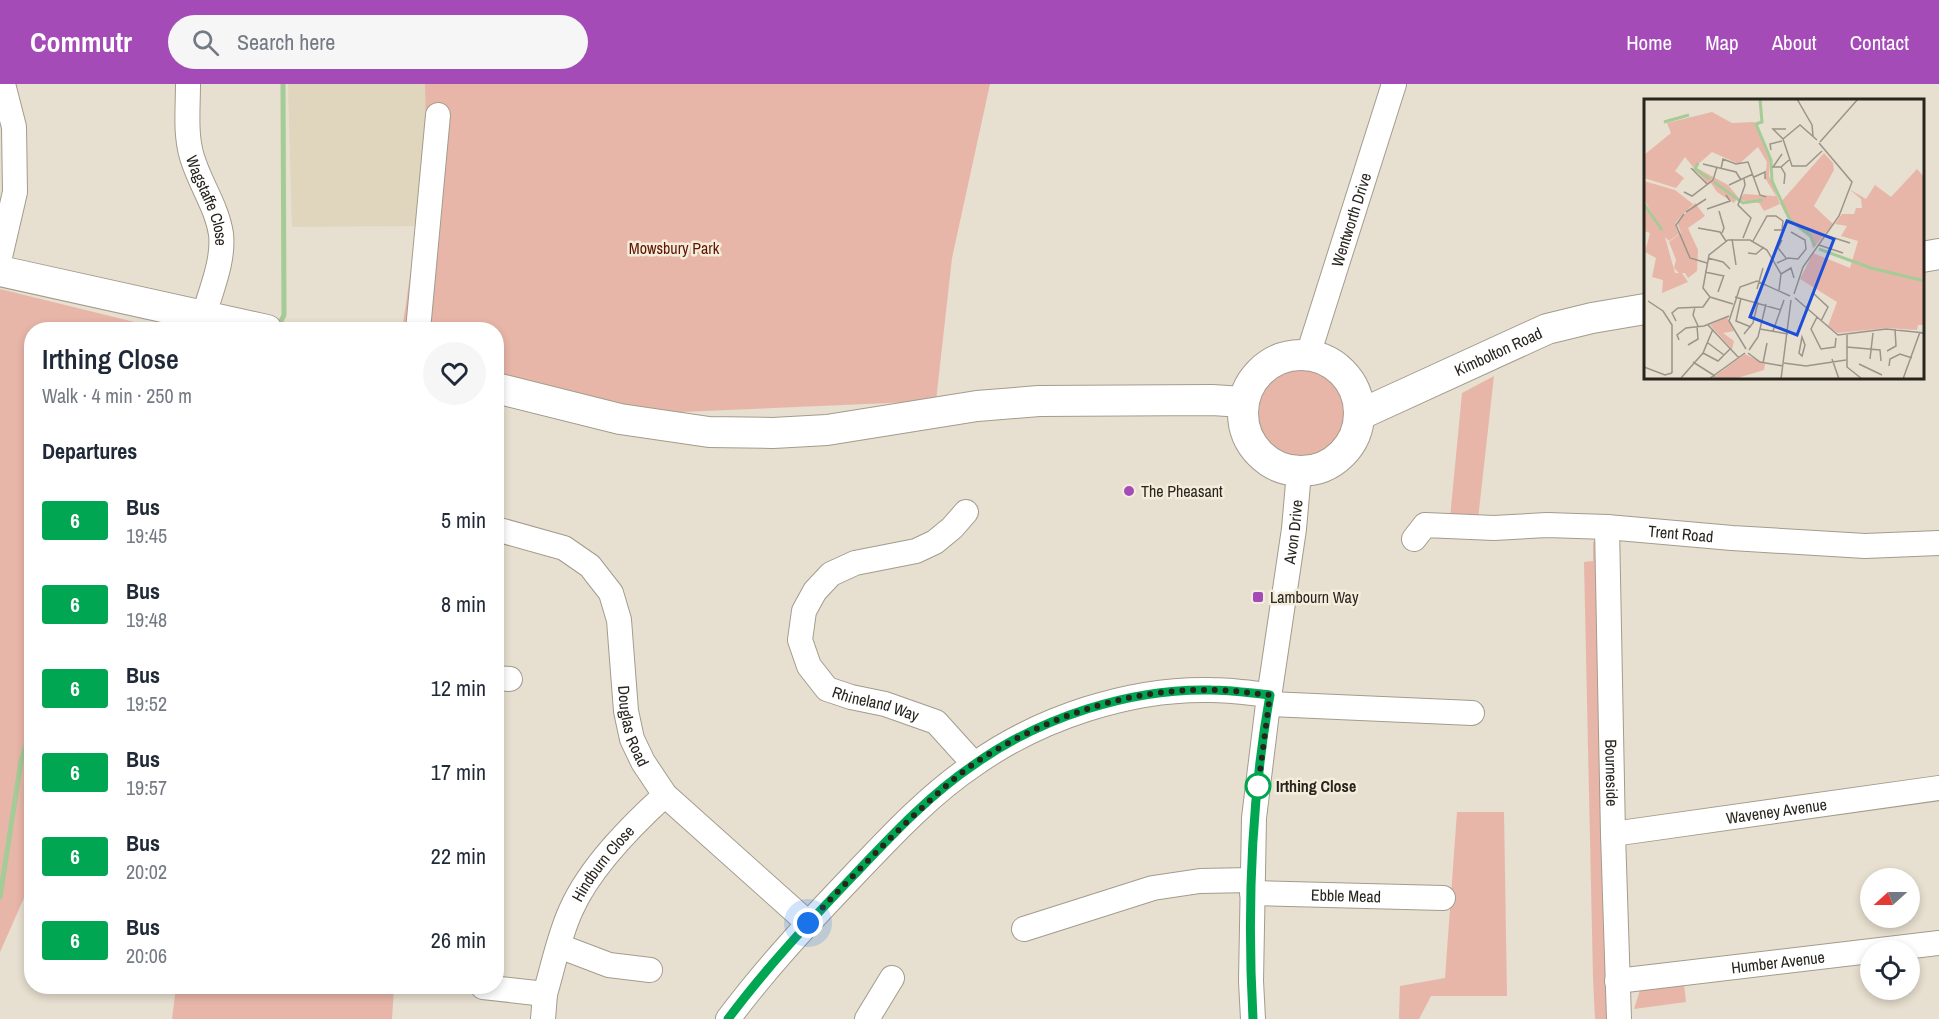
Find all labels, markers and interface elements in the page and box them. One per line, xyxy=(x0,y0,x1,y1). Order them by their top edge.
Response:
search box xyxy=(168,15,588,69)
text: Commutr xyxy=(30,23,132,61)
icon: search xyxy=(189,26,222,59)
text: Search here xyxy=(237,27,335,57)
text: Home xyxy=(1626,28,1672,57)
text: Map xyxy=(1705,28,1739,57)
text: About xyxy=(1772,28,1817,57)
text: Contact xyxy=(1850,28,1909,57)
inset map xyxy=(1644,99,1924,380)
street label: Wagstaffe Close xyxy=(181,152,232,246)
street label: Wentworth Drive xyxy=(1326,170,1376,269)
park label: Mowsbury Park xyxy=(629,237,720,259)
street label: Kimbolton Road xyxy=(1451,322,1546,381)
text: Irthing Close xyxy=(42,340,179,378)
button: heart xyxy=(423,342,486,405)
text: Walk · 4 min · 250 m xyxy=(42,382,192,409)
text: Departures xyxy=(42,436,137,466)
place label: The Pheasant xyxy=(1141,480,1223,502)
marker: The Pheasant xyxy=(1122,484,1136,498)
text: Bus xyxy=(126,492,160,522)
street label: Avon Drive xyxy=(1278,499,1308,566)
text: 5 min xyxy=(441,505,486,535)
text: 6 xyxy=(70,506,80,535)
street label: Trent Road xyxy=(1647,520,1714,547)
text: 19:45 xyxy=(126,522,167,549)
text: Bus xyxy=(126,576,160,606)
place label: Lambourn Way xyxy=(1270,586,1359,608)
text: 8 min xyxy=(441,589,486,619)
text: 6 xyxy=(70,590,80,619)
marker: Lambourn Way xyxy=(1251,590,1265,604)
text: 19:48 xyxy=(126,606,167,633)
text: Bus xyxy=(126,660,160,690)
text: 12 min xyxy=(431,673,486,703)
text: 6 xyxy=(70,674,80,703)
street label: Rhineland Way xyxy=(830,681,923,726)
street label: Douglas Road xyxy=(613,685,654,770)
text: 19:52 xyxy=(126,690,167,717)
street label: Bourneside xyxy=(1600,739,1623,807)
text: Bus xyxy=(126,744,160,774)
text: 17 min xyxy=(431,757,486,787)
text: 6 xyxy=(70,758,80,787)
marker: Irthing Close xyxy=(1245,773,1271,799)
text: 19:57 xyxy=(126,774,167,801)
place label: Irthing Close xyxy=(1276,775,1356,797)
street label: Waveney Avenue xyxy=(1725,793,1828,829)
street label: Hindburn Close xyxy=(566,820,639,905)
text: Bus xyxy=(126,828,160,858)
text: 22 min xyxy=(431,841,486,871)
text: 6 xyxy=(70,842,80,871)
text: 20:02 xyxy=(126,858,167,885)
north arrow xyxy=(1860,868,1920,928)
map controls xyxy=(1860,868,1920,1000)
street label: Ebble Mead xyxy=(1311,884,1381,907)
your location xyxy=(793,908,823,938)
text: Bus xyxy=(126,912,160,942)
text: 26 min xyxy=(431,925,486,955)
text: 6 xyxy=(70,926,80,955)
button: locate xyxy=(1860,940,1920,1000)
text: 20:06 xyxy=(126,942,167,969)
street label: Humber Avenue xyxy=(1730,946,1826,978)

